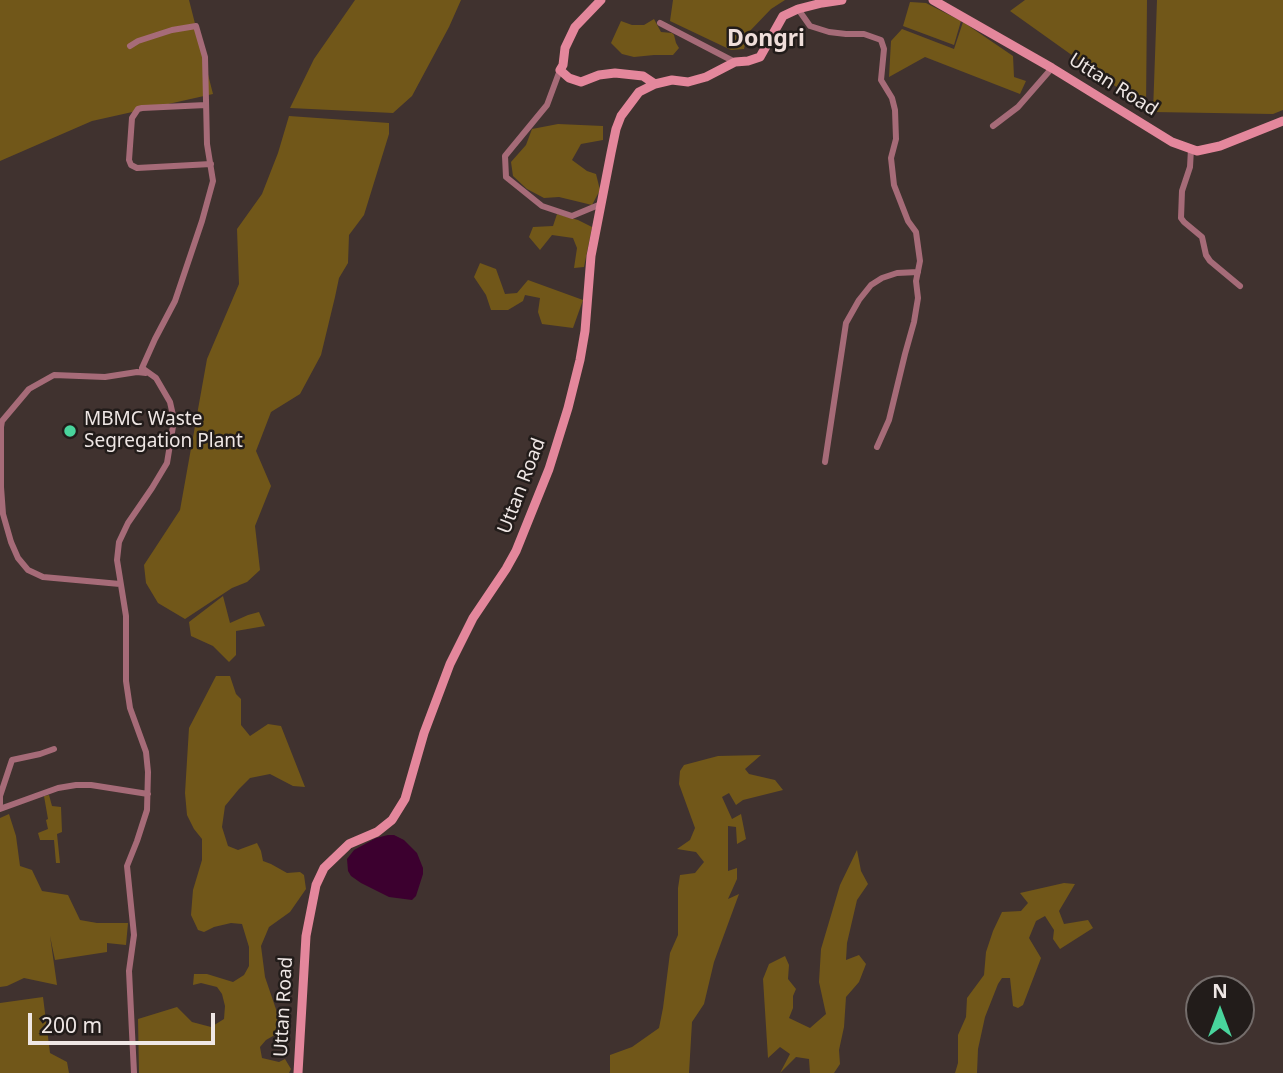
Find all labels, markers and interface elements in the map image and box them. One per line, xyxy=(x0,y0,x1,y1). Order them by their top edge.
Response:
district label: Dongri xyxy=(727,25,805,53)
street label: Uttan Road xyxy=(1064,49,1162,121)
place label: MBMC Waste Segregation Plant xyxy=(84,409,243,453)
marker: MBMC Waste Segregation Plant xyxy=(62,423,78,439)
street label: Uttan Road xyxy=(493,435,551,537)
street label: Uttan Road xyxy=(270,956,298,1058)
north arrow xyxy=(1185,975,1255,1045)
text: N xyxy=(1212,978,1228,1004)
scale bar xyxy=(32,1000,219,1044)
text: 200 m xyxy=(41,1011,102,1039)

